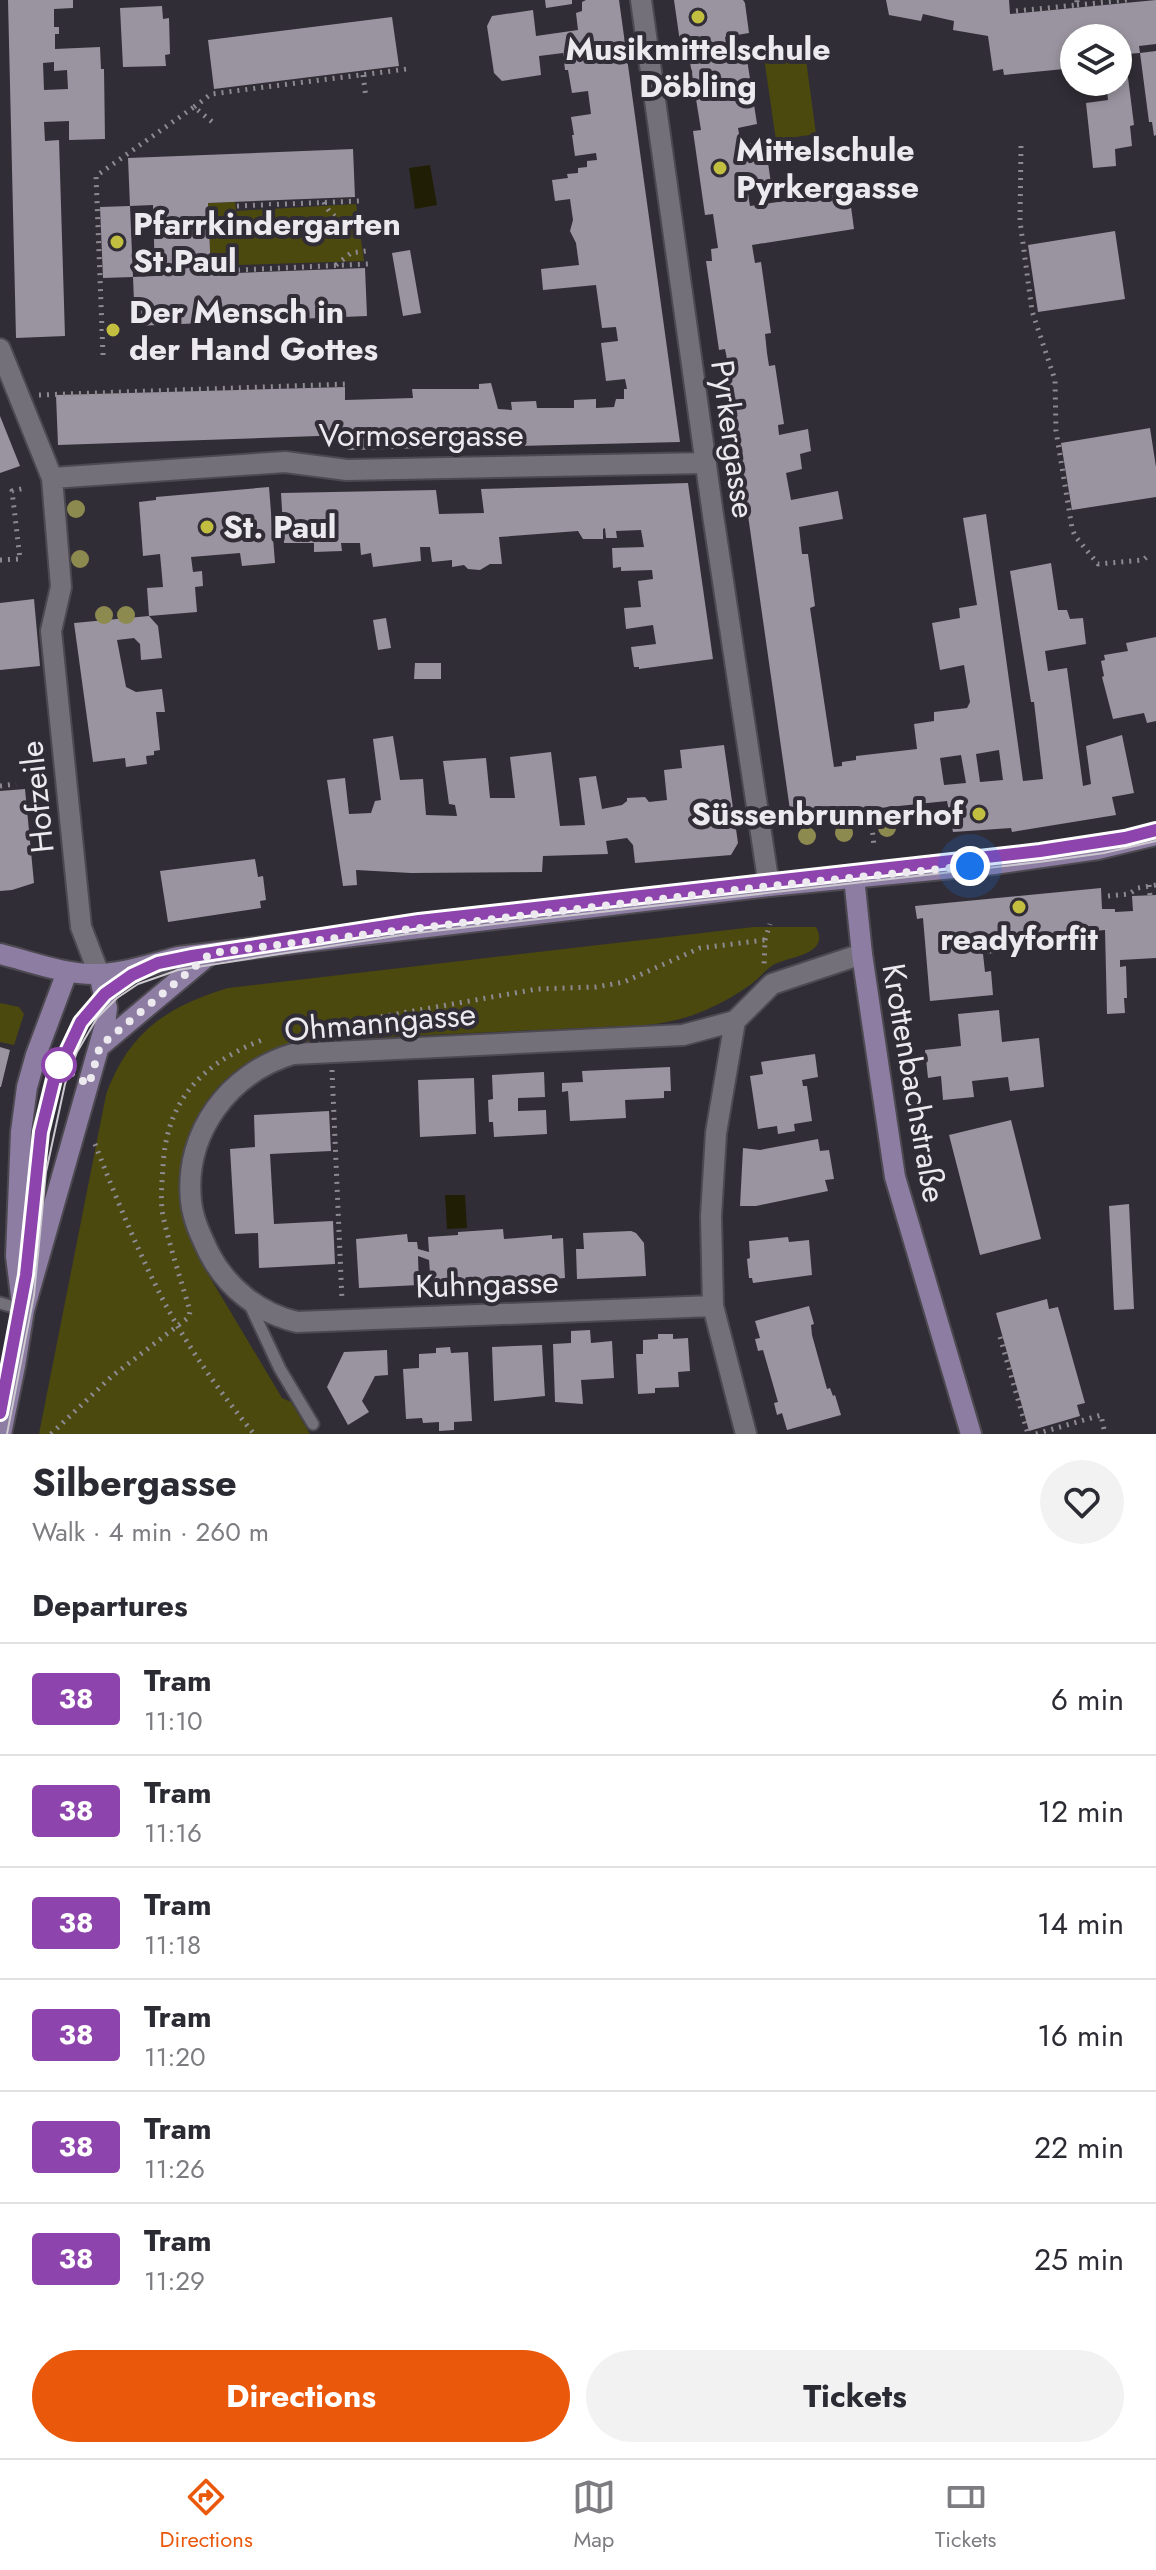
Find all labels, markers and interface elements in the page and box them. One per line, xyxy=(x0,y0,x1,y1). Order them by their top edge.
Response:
marker: Musikmittelschule Döbling xyxy=(689,8,707,26)
map controls xyxy=(1060,24,1132,96)
button: layers xyxy=(1060,24,1132,96)
place label: Musikmittelschule Döbling xyxy=(565,26,831,109)
place label: Mittelschule Pyrkergasse xyxy=(736,127,919,210)
marker: Mittelschule Pyrkergasse xyxy=(711,159,729,177)
place label: Pfarrkindergarten St.Paul xyxy=(133,201,401,284)
marker: Pfarrkindergarten St.Paul xyxy=(108,233,126,251)
place label: Der Mensch in der Hand Gottes xyxy=(129,289,378,372)
marker: Der Mensch in der Hand Gottes xyxy=(104,321,122,339)
street label: Pyrkergasse xyxy=(699,357,767,521)
street label: Vormosergasse xyxy=(318,412,524,458)
place label: St. Paul xyxy=(223,504,336,550)
marker: St. Paul xyxy=(198,518,216,536)
street label: Hofzeile xyxy=(8,739,66,855)
place label: Süssenbrunnerhof xyxy=(691,791,965,837)
marker: Süssenbrunnerhof xyxy=(970,805,988,823)
your location xyxy=(950,846,990,886)
marker: readyforfit xyxy=(1010,898,1028,916)
place label: readyforfit xyxy=(940,916,1099,962)
street label: Krottenbachstraße xyxy=(870,960,958,1206)
street label: Ohmanngasse xyxy=(282,991,478,1053)
unlabelled marker xyxy=(42,1048,76,1082)
street label: Kuhngasse xyxy=(415,1259,559,1309)
text: Silbergasse xyxy=(32,1455,237,1510)
button: heart xyxy=(1040,1460,1124,1544)
text: Walk · 4 min · 260 m xyxy=(32,1513,269,1551)
text: Departures xyxy=(32,1584,188,1627)
text: Tram xyxy=(144,1659,212,1702)
text: 38 xyxy=(59,1678,93,1719)
text: 6 min xyxy=(1051,1678,1124,1721)
text: 11:10 xyxy=(144,1702,203,1740)
text: Tram xyxy=(144,1771,212,1814)
text: 38 xyxy=(59,1790,93,1831)
text: 12 min xyxy=(1037,1790,1124,1833)
text: 11:16 xyxy=(144,1814,202,1852)
text: Tram xyxy=(144,1883,212,1926)
text: 38 xyxy=(59,1902,93,1943)
text: 14 min xyxy=(1037,1902,1124,1945)
text: 11:18 xyxy=(144,1926,201,1964)
text: Tram xyxy=(144,1995,212,2038)
text: 38 xyxy=(59,2014,93,2055)
text: 16 min xyxy=(1037,2014,1124,2057)
text: 11:20 xyxy=(144,2038,206,2076)
text: Tram xyxy=(144,2107,212,2150)
text: 38 xyxy=(59,2126,93,2167)
text: 22 min xyxy=(1034,2126,1124,2169)
text: 11:26 xyxy=(144,2150,205,2188)
text: Tram xyxy=(144,2219,212,2262)
text: 38 xyxy=(59,2238,93,2279)
text: 25 min xyxy=(1034,2238,1124,2281)
text: 11:29 xyxy=(144,2262,205,2300)
button: Directions xyxy=(32,2350,570,2442)
button: Tickets xyxy=(586,2350,1124,2442)
tab: Directions xyxy=(160,2475,253,2555)
tab: Map xyxy=(572,2475,616,2555)
tab: Tickets xyxy=(935,2475,996,2555)

